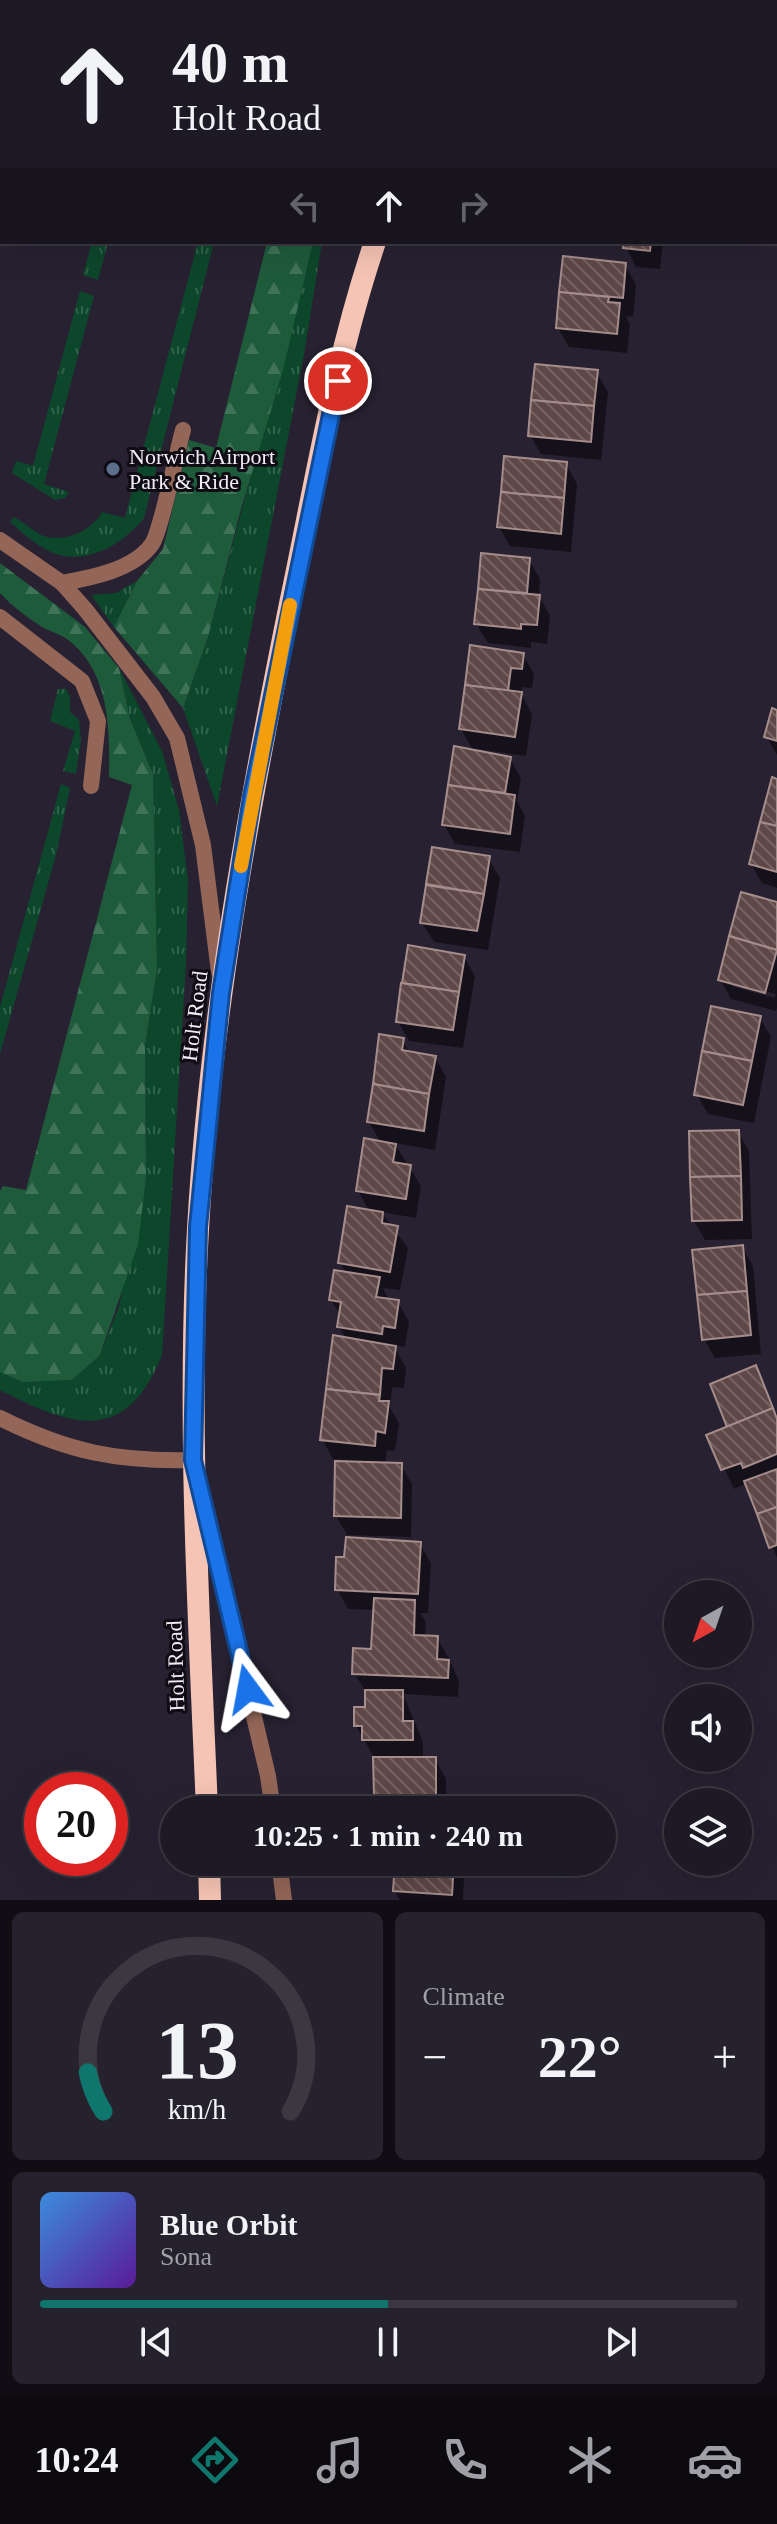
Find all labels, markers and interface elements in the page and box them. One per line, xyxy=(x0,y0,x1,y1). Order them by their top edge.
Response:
icon: ahead xyxy=(40,32,144,136)
text: 40 m xyxy=(172,32,289,94)
text: Holt Road xyxy=(172,98,321,138)
icon: left xyxy=(283,184,327,228)
icon: ahead xyxy=(367,184,411,228)
icon: right xyxy=(451,184,495,228)
pin xyxy=(304,347,372,415)
icon: arrive xyxy=(316,359,360,403)
place label: Norwich Airport Park & Ride xyxy=(129,444,275,494)
marker: Norwich Airport Park & Ride xyxy=(104,460,122,478)
street label: Holt Road xyxy=(177,969,212,1063)
north arrow xyxy=(664,1580,752,1668)
map controls xyxy=(664,1580,752,1876)
street label: Holt Road xyxy=(161,1620,190,1712)
position arrow xyxy=(206,1647,290,1731)
button: sound xyxy=(664,1684,752,1772)
speed limit sign: 20 xyxy=(24,1772,128,1876)
button: layers xyxy=(664,1788,752,1876)
text: 10:25 · 1 min · 240 m xyxy=(253,1819,523,1852)
text: Climate xyxy=(423,1982,505,2011)
text: 13 xyxy=(156,2004,239,2096)
text: 22° xyxy=(538,2024,622,2090)
text: − xyxy=(423,2033,447,2082)
text: + xyxy=(712,2033,737,2082)
text: km/h xyxy=(168,2094,227,2125)
text: Blue Orbit xyxy=(160,2208,298,2241)
text: Sona xyxy=(160,2242,212,2271)
icon: previous xyxy=(134,2320,178,2364)
icon: pause xyxy=(366,2320,410,2364)
icon: next xyxy=(599,2320,643,2364)
icon: directions xyxy=(187,2432,243,2488)
icon: music xyxy=(312,2432,368,2488)
icon: phone xyxy=(437,2432,493,2488)
icon: climate xyxy=(562,2432,618,2488)
icon: car xyxy=(687,2432,743,2488)
text: 10:24 xyxy=(34,2440,118,2480)

